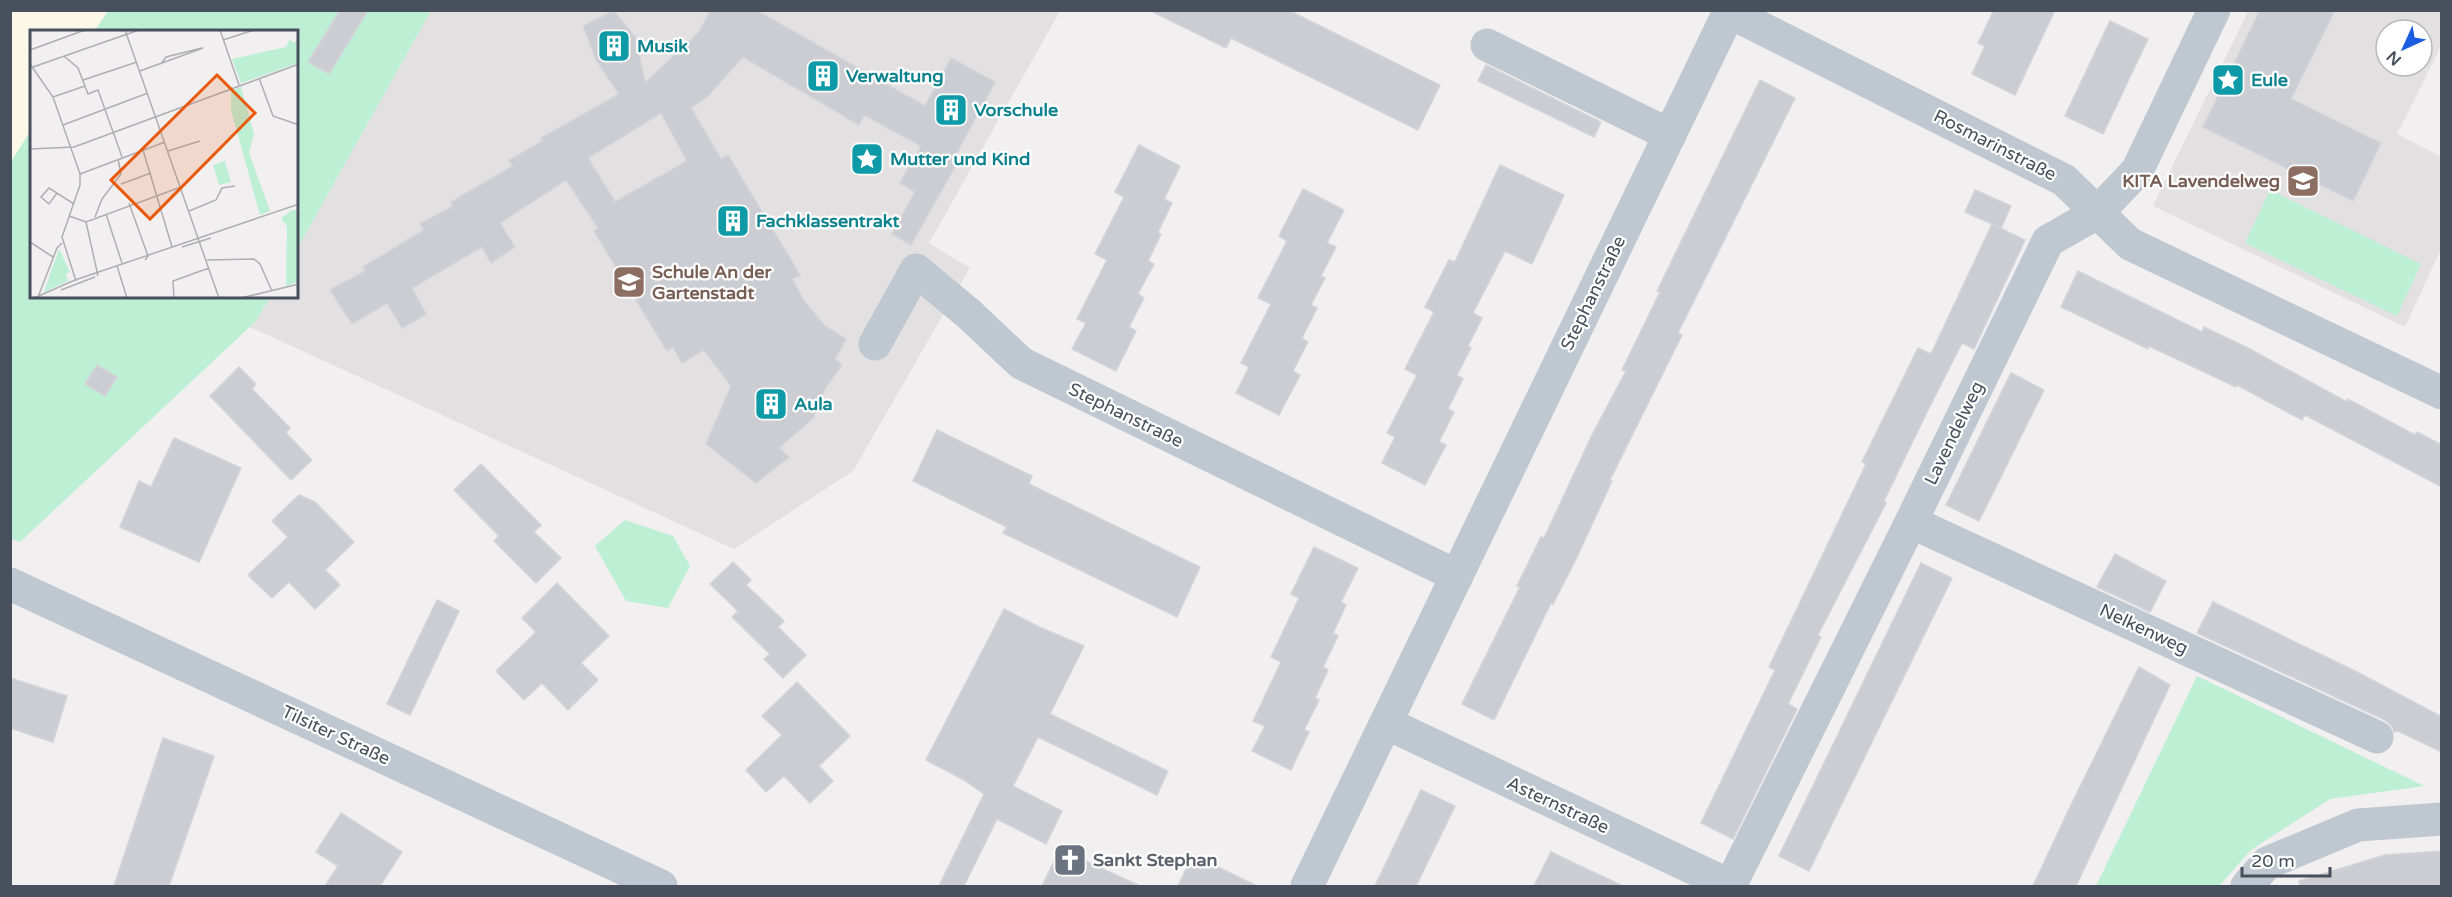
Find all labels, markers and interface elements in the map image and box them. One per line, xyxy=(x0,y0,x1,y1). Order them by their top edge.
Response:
north arrow xyxy=(2374,18,2434,78)
building icon: Musik xyxy=(596,28,632,64)
inset map xyxy=(30,30,298,298)
place label: Musik xyxy=(637,35,688,57)
text: N xyxy=(2382,46,2406,70)
building icon: Verwaltung xyxy=(805,58,841,94)
place icon: Eule xyxy=(2210,62,2246,98)
place label: Verwaltung xyxy=(846,65,944,87)
place label: Eule xyxy=(2251,69,2288,91)
building icon: Vorschule xyxy=(933,92,969,128)
place label: Vorschule xyxy=(974,99,1058,121)
street label: Rosmarinstraße xyxy=(1930,105,2060,185)
place icon: Mutter und Kind xyxy=(849,141,885,177)
place label: Mutter und Kind xyxy=(890,148,1030,170)
school or university icon: KITA Lavendelweg xyxy=(2285,163,2321,199)
place label: KITA Lavendelweg xyxy=(2122,170,2280,192)
building icon: Fachklassentrakt xyxy=(715,203,751,239)
place label: Fachklassentrakt xyxy=(756,210,900,232)
street label: Stephanstraße xyxy=(1556,232,1630,354)
place label: Schule An der Gartenstadt xyxy=(652,261,772,304)
school or university icon: Schule An der Gartenstadt xyxy=(611,264,647,300)
street label: Stephanstraße xyxy=(1065,378,1187,452)
street label: Lavendelweg xyxy=(1919,378,1989,488)
building icon: Aula xyxy=(753,386,789,422)
place label: Aula xyxy=(794,393,833,415)
street label: Nelkenweg xyxy=(2096,599,2192,659)
street label: Tilsiter Straße xyxy=(278,700,394,770)
street label: Asternstraße xyxy=(1503,772,1613,838)
scale bar xyxy=(2242,840,2330,878)
church icon: Sankt Stephan xyxy=(1052,842,1088,878)
place label: Sankt Stephan xyxy=(1093,849,1218,871)
text: 20 m xyxy=(2251,850,2295,872)

